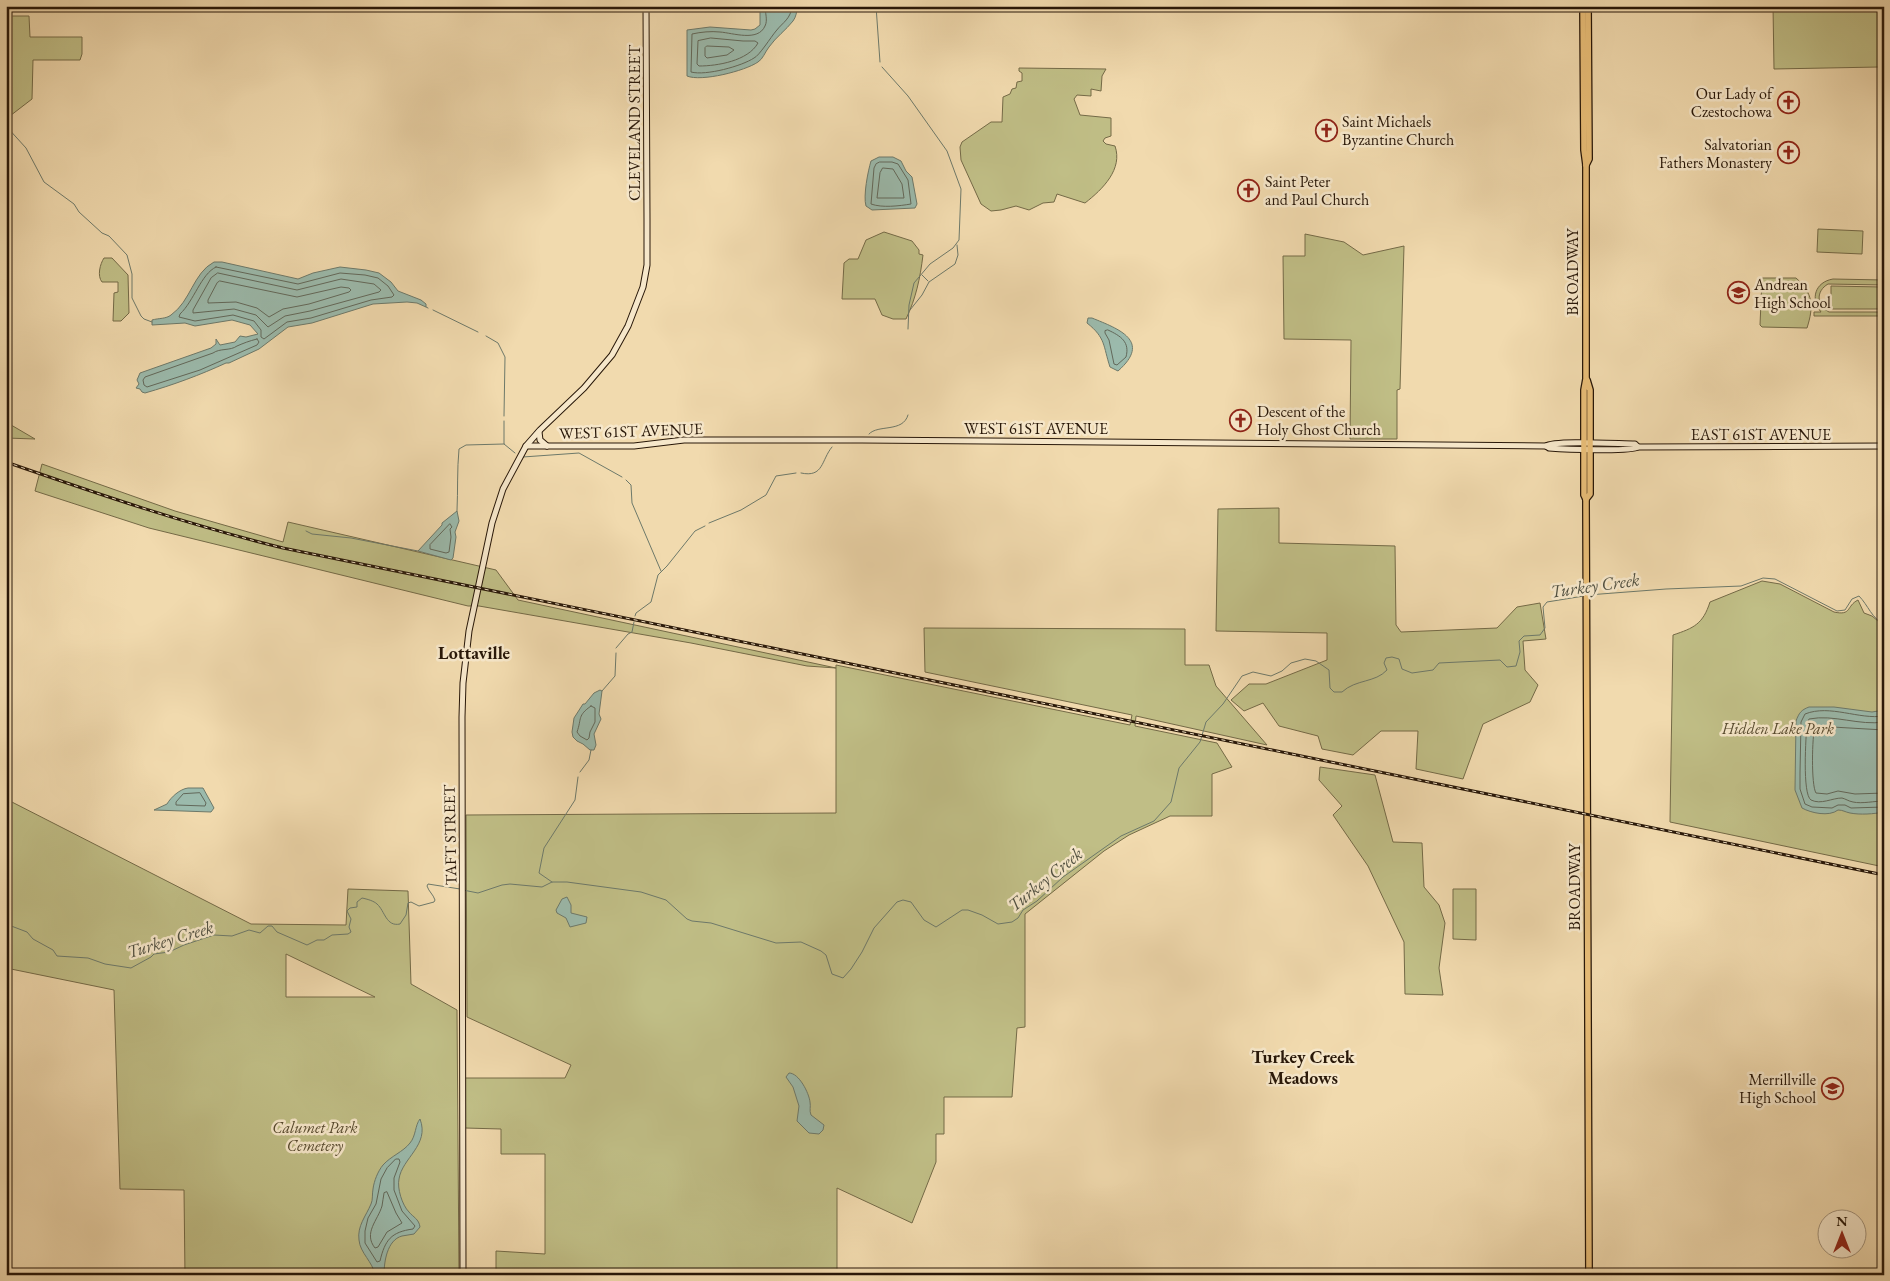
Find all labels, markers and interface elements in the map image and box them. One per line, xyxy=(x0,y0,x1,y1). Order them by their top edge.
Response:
street label: CLEVELAND STREET xyxy=(624,45,645,201)
place label: Our Lady of Czestochowa xyxy=(1691,83,1774,122)
church icon: Our Lady of Czestochowa xyxy=(1776,90,1800,114)
place label: Saint Michaels Byzantine Church xyxy=(1342,111,1454,150)
church icon: Saint Michaels Byzantine Church xyxy=(1314,118,1338,142)
place label: Salvatorian Fathers Monastery xyxy=(1659,134,1773,173)
church icon: Salvatorian Fathers Monastery xyxy=(1776,141,1800,165)
place label: Saint Peter and Paul Church xyxy=(1265,171,1369,210)
church icon: Saint Peter and Paul Church xyxy=(1237,178,1261,202)
street label: BROADWAY xyxy=(1562,228,1583,315)
place label: Andrean High School xyxy=(1753,274,1831,313)
school or university icon: Andrean High School xyxy=(1726,281,1750,305)
place label: Descent of the Holy Ghost Church xyxy=(1257,401,1381,440)
church icon: Descent of the Holy Ghost Church xyxy=(1229,408,1253,432)
street label: WEST 61ST AVENUE xyxy=(559,418,703,444)
street label: WEST 61ST AVENUE xyxy=(964,418,1108,439)
street label: EAST 61ST AVENUE xyxy=(1691,424,1831,445)
water label: Turkey Creek xyxy=(1549,567,1641,604)
district label: Lottaville xyxy=(438,641,511,664)
park label: Hidden Lake Park xyxy=(1721,718,1835,739)
street label: TAFT STREET xyxy=(439,784,461,886)
water label: Turkey Creek xyxy=(1003,842,1088,917)
street label: BROADWAY xyxy=(1564,843,1585,930)
water label: Turkey Creek xyxy=(124,915,216,964)
district label: Turkey Creek Meadows xyxy=(1251,1045,1356,1089)
place label: Merrillville High School xyxy=(1739,1069,1816,1108)
school or university icon: Merrillville High School xyxy=(1820,1076,1844,1100)
park label: Calumet Park Cemetery xyxy=(272,1117,358,1156)
north arrow xyxy=(1818,1208,1868,1258)
text: N xyxy=(1836,1212,1848,1230)

